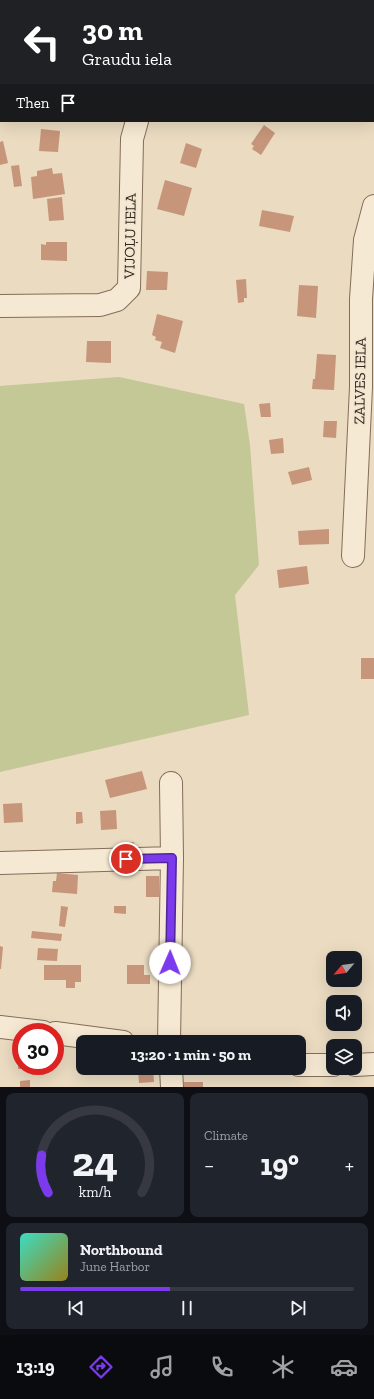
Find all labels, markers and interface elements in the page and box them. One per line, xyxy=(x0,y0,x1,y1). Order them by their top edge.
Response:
text: 30 m xyxy=(82,14,143,47)
icon: left xyxy=(16,16,68,68)
text: Graudu iela xyxy=(82,48,172,70)
icon: arrive xyxy=(57,92,79,114)
text: Then xyxy=(16,94,49,112)
street label: VIJOĻU IELA xyxy=(120,193,140,280)
street label: ZALVES IELA xyxy=(350,337,370,425)
pin xyxy=(109,842,143,876)
icon: arrive xyxy=(115,848,137,870)
position arrow xyxy=(149,942,191,984)
north arrow xyxy=(326,951,362,987)
map controls xyxy=(326,951,362,1075)
button: sound xyxy=(326,995,362,1031)
speed limit sign: 30 xyxy=(12,1023,64,1075)
button: layers xyxy=(326,1039,362,1075)
text: 13:20 · 1 min · 50 m xyxy=(131,1046,251,1064)
text: Climate xyxy=(204,1128,248,1143)
text: 24 xyxy=(72,1137,118,1187)
text: 19° xyxy=(260,1147,299,1183)
text: − xyxy=(204,1152,214,1179)
text: + xyxy=(345,1152,354,1179)
text: km/h xyxy=(79,1184,111,1201)
text: Northbound xyxy=(80,1241,163,1259)
text: June Harbor xyxy=(80,1259,150,1274)
icon: previous xyxy=(65,1297,87,1319)
icon: pause xyxy=(176,1297,198,1319)
icon: next xyxy=(287,1297,309,1319)
icon: directions xyxy=(87,1353,115,1381)
icon: music xyxy=(148,1353,176,1381)
icon: phone xyxy=(208,1353,236,1381)
icon: climate xyxy=(269,1353,297,1381)
icon: car xyxy=(330,1353,358,1381)
text: 13:19 xyxy=(16,1356,55,1378)

